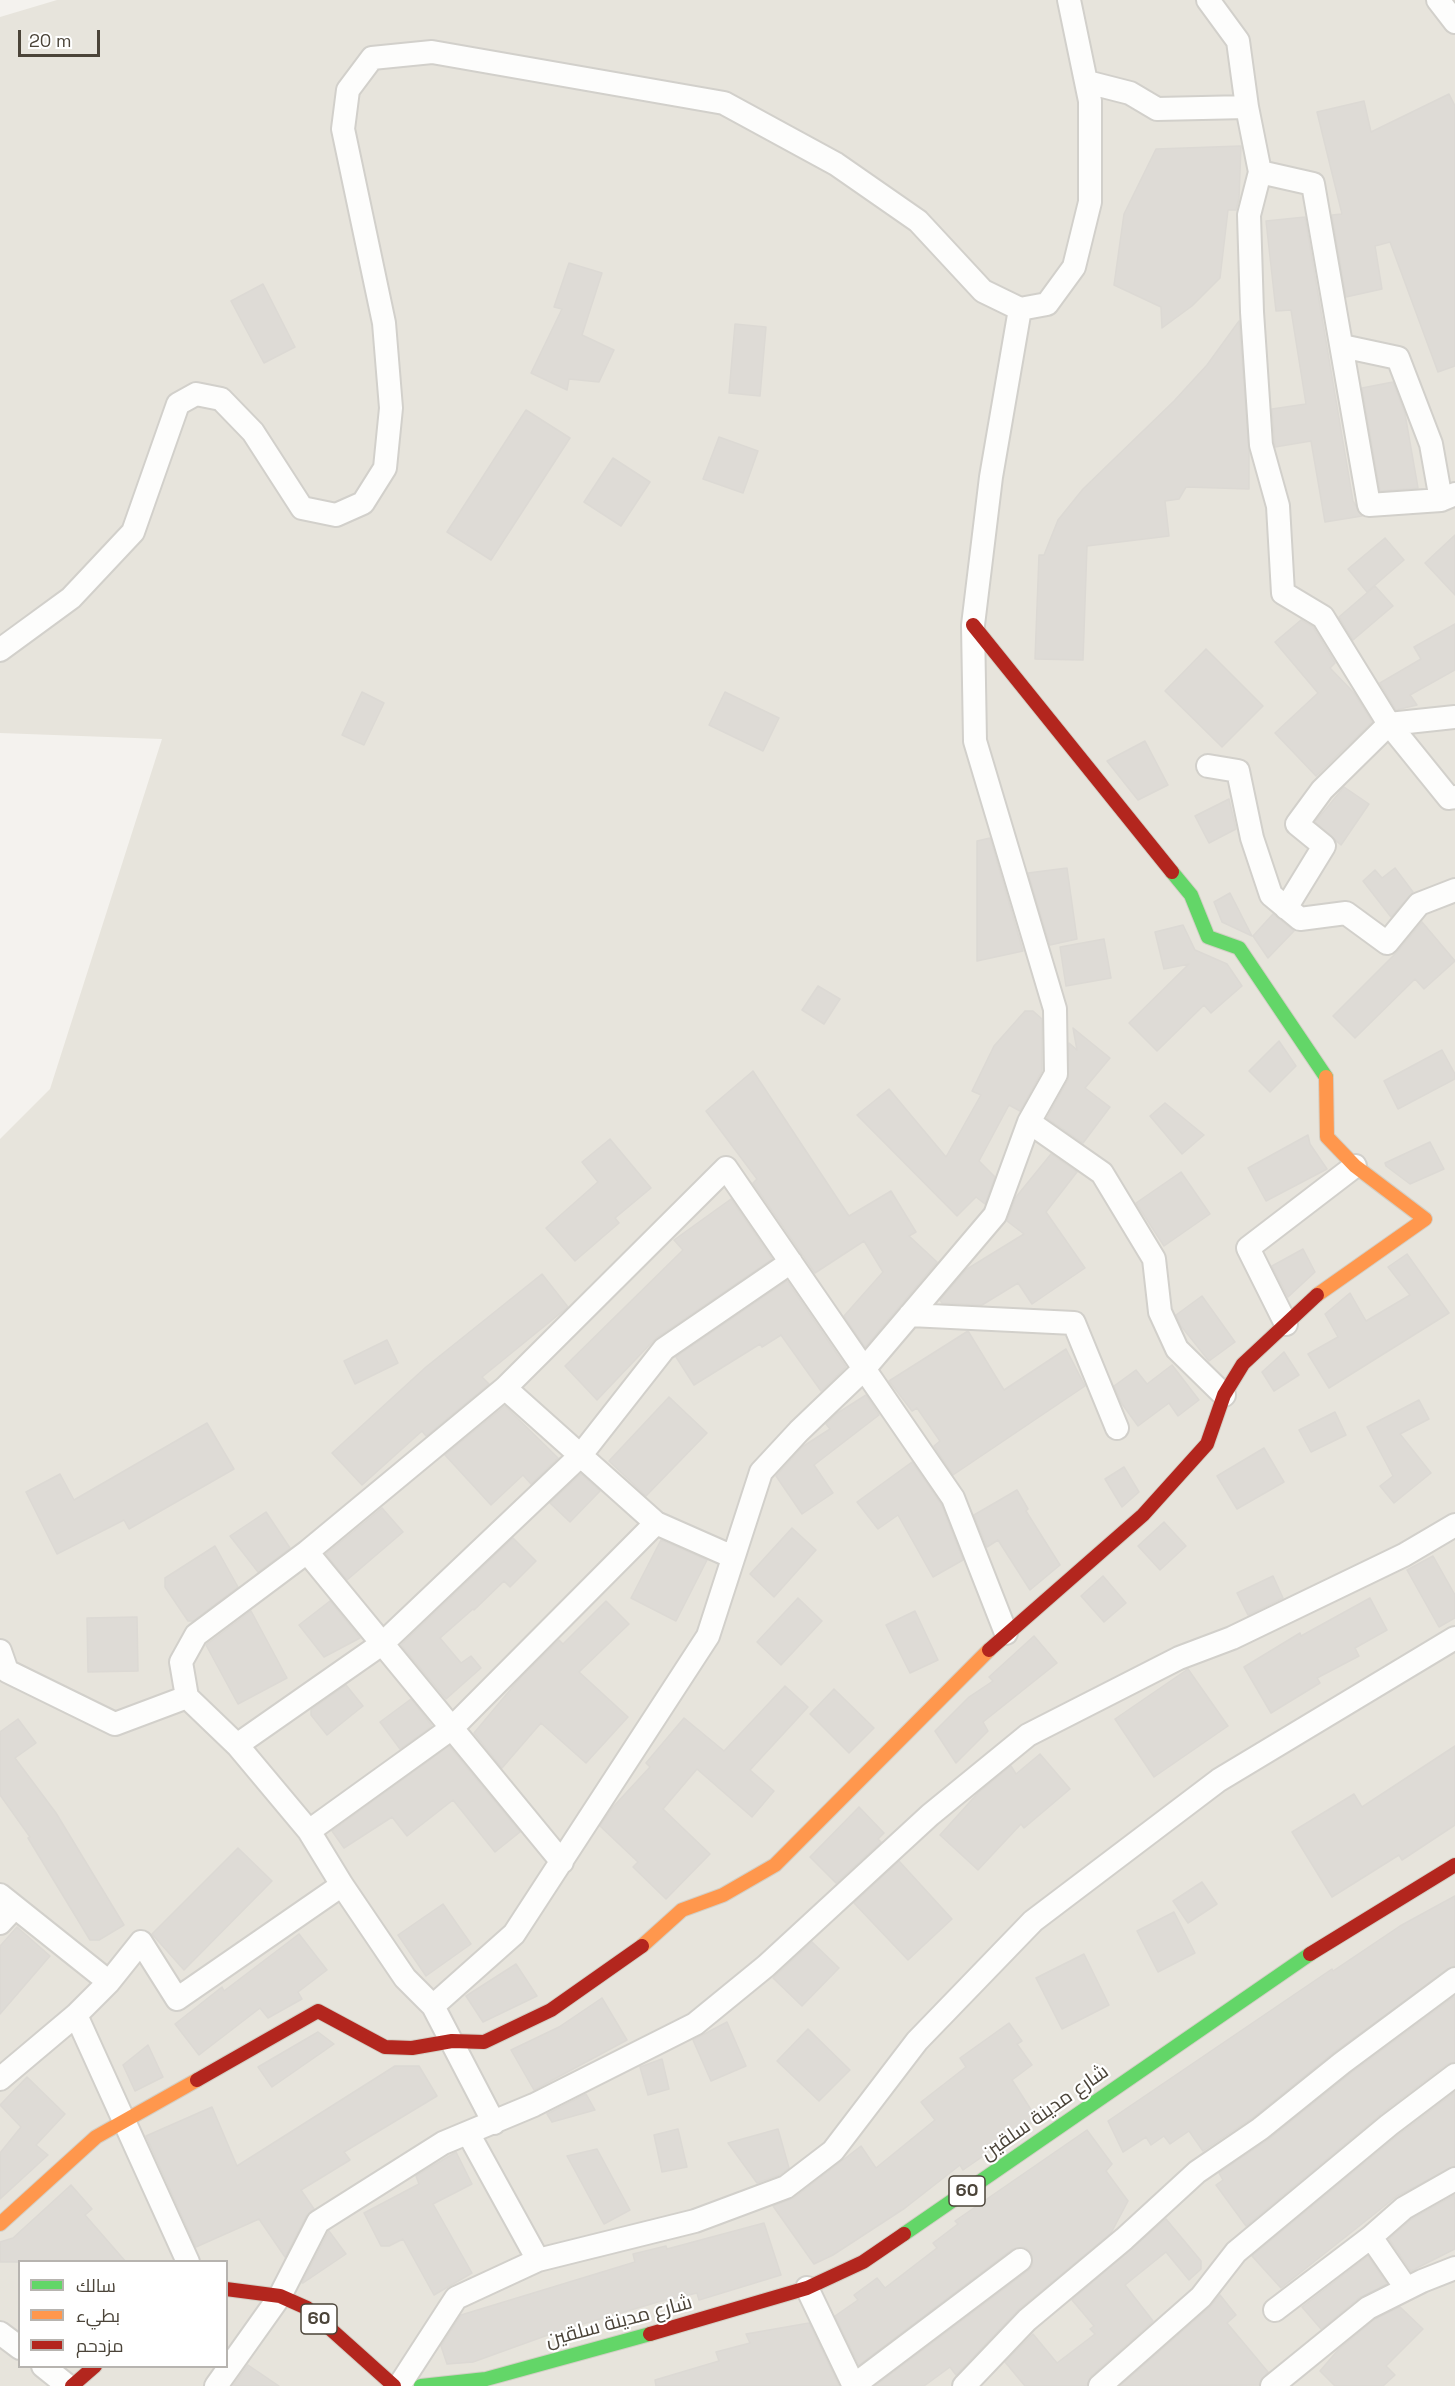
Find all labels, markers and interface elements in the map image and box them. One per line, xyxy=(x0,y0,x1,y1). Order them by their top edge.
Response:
scale bar xyxy=(21,18,104,56)
text: 20 m xyxy=(29,29,72,52)
street label: شارع مدينة سلقين xyxy=(976,2060,1114,2166)
road number: 60 xyxy=(949,2176,985,2206)
legend xyxy=(18,2260,228,2368)
text: سالك xyxy=(76,2274,116,2297)
street label: شارع مدينة سلقين xyxy=(543,2291,695,2353)
text: بطيء xyxy=(76,2304,120,2327)
road number: 60 xyxy=(301,2304,337,2334)
text: مزدحم xyxy=(76,2334,124,2357)

